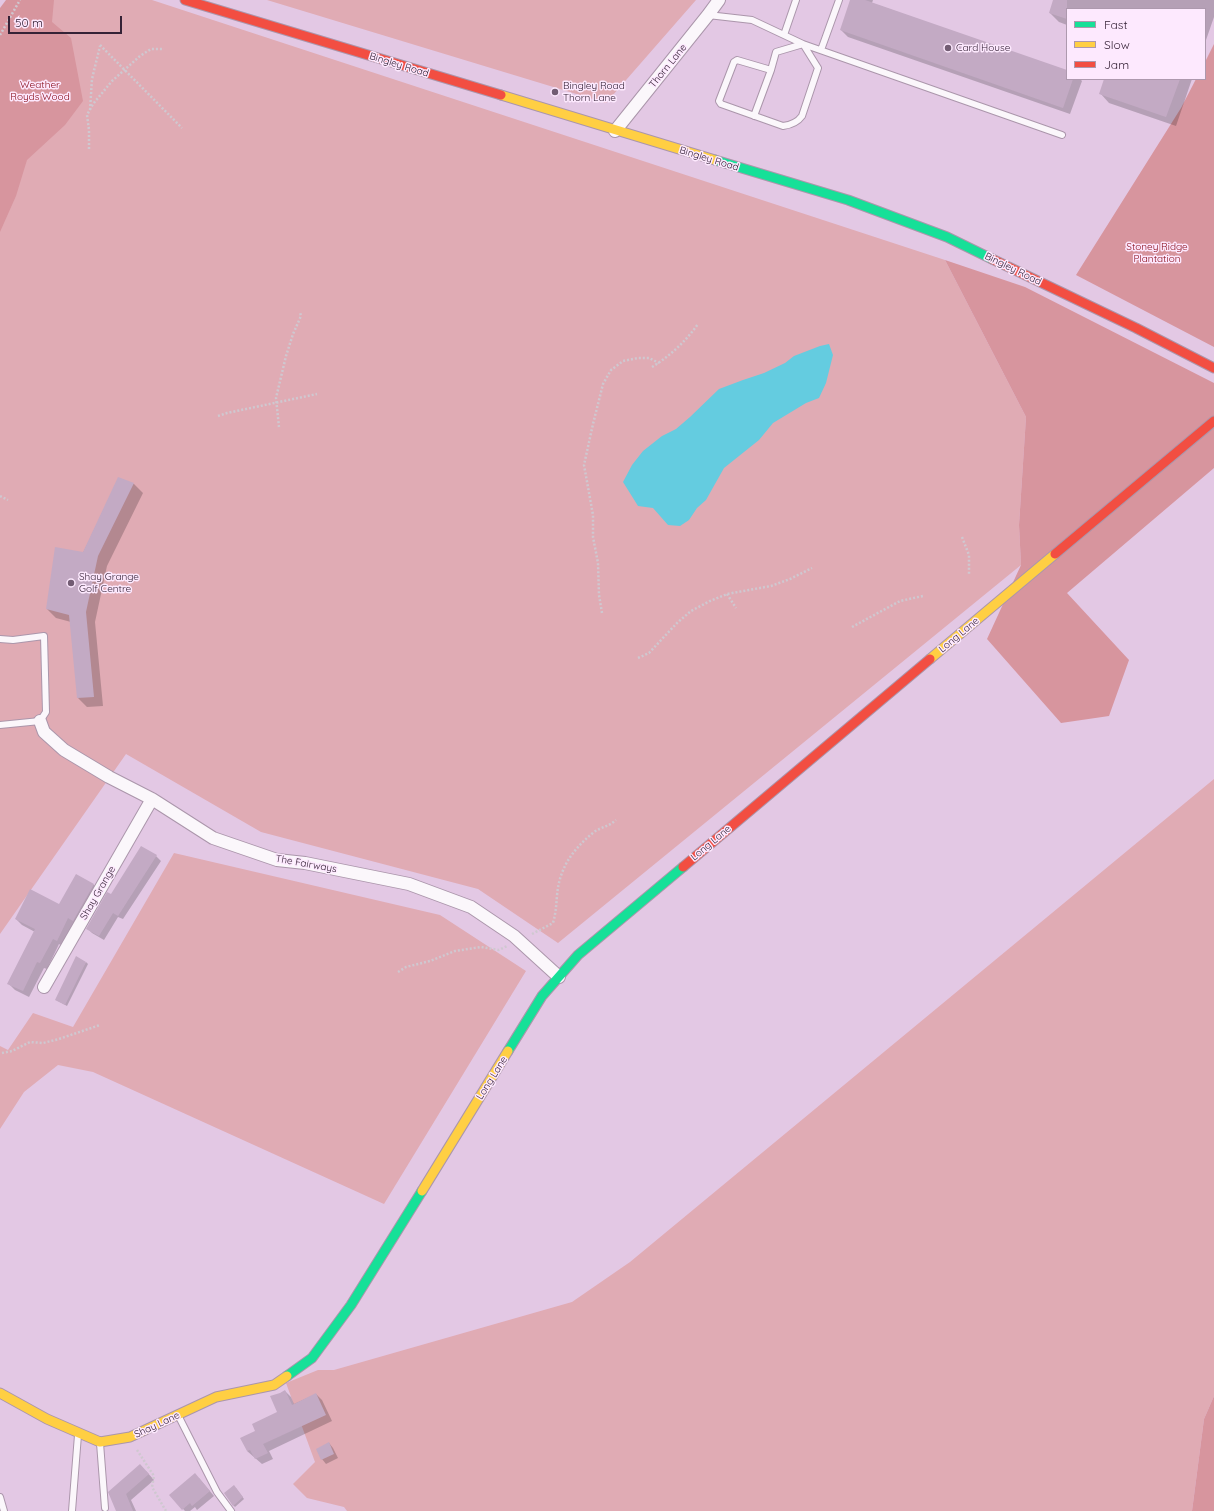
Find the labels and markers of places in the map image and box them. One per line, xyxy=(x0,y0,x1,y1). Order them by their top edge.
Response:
place label: Card House xyxy=(956,42,1010,54)
marker: Card House xyxy=(943,43,953,53)
place label: Bingley Road Thorn Lane xyxy=(563,80,625,104)
marker: Bingley Road Thorn Lane xyxy=(550,87,560,97)
place label: Shay Grange Golf Centre xyxy=(79,571,139,594)
marker: Shay Grange Golf Centre xyxy=(66,578,76,588)

